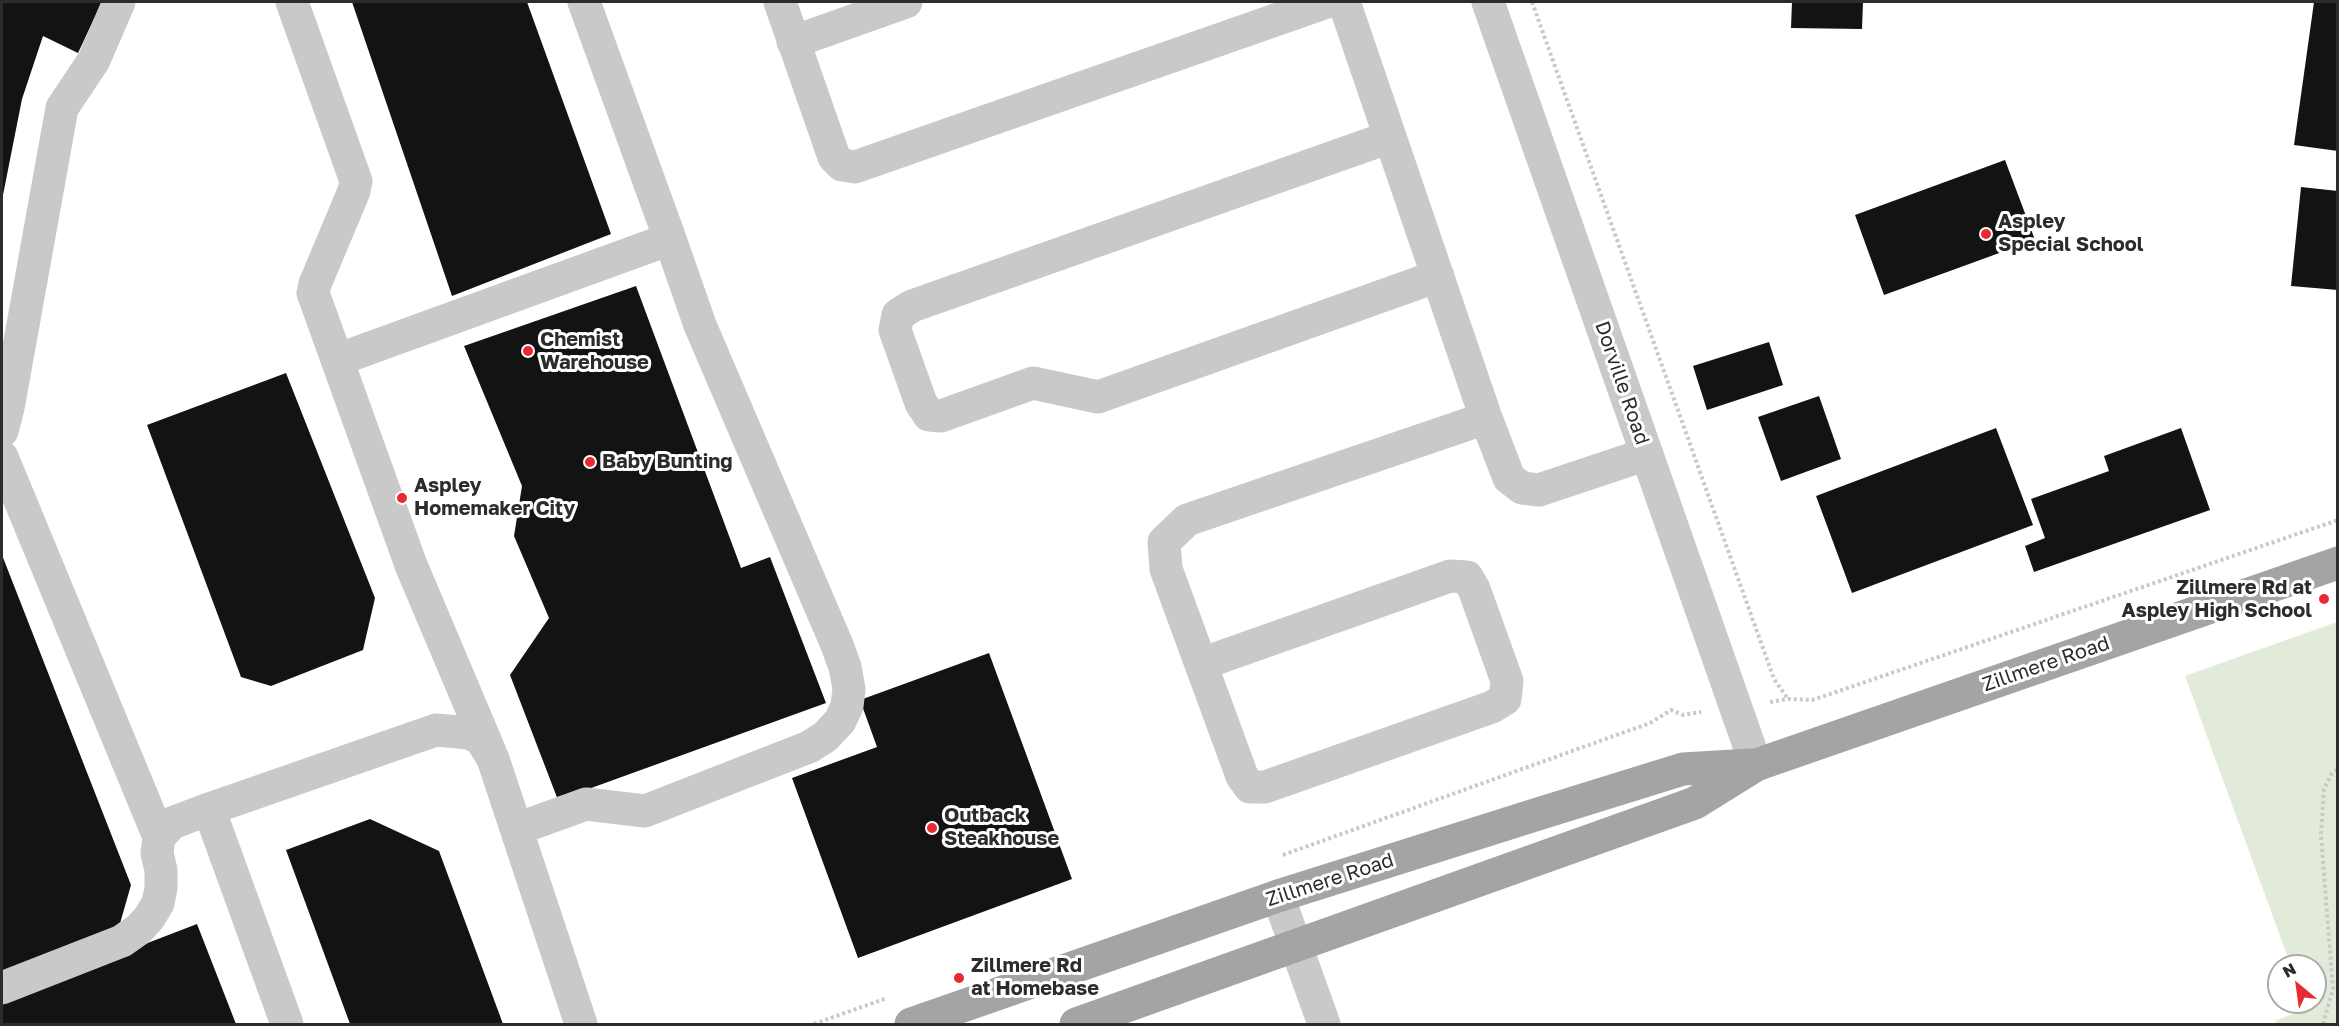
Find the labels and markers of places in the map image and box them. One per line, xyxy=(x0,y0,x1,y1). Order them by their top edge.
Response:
place label: Aspley Special School xyxy=(1998,210,2143,257)
marker: Aspley Special School xyxy=(1979,227,1993,241)
place label: Chemist Warehouse xyxy=(540,328,649,375)
marker: Chemist Warehouse xyxy=(521,344,535,358)
place label: Baby Bunting xyxy=(602,450,733,474)
marker: Baby Bunting xyxy=(583,455,597,469)
place label: Aspley Homemaker City xyxy=(414,474,575,521)
marker: Aspley Homemaker City xyxy=(395,491,409,505)
place label: Zillmere Rd at Aspley High School xyxy=(2122,576,2312,623)
marker: Zillmere Rd at Aspley High School xyxy=(2317,592,2331,606)
place label: Outback Steakhouse xyxy=(944,804,1059,851)
marker: Outback Steakhouse xyxy=(925,821,939,835)
place label: Zillmere Rd at Homebase xyxy=(971,954,1099,1001)
marker: Zillmere Rd at Homebase xyxy=(952,971,966,985)

